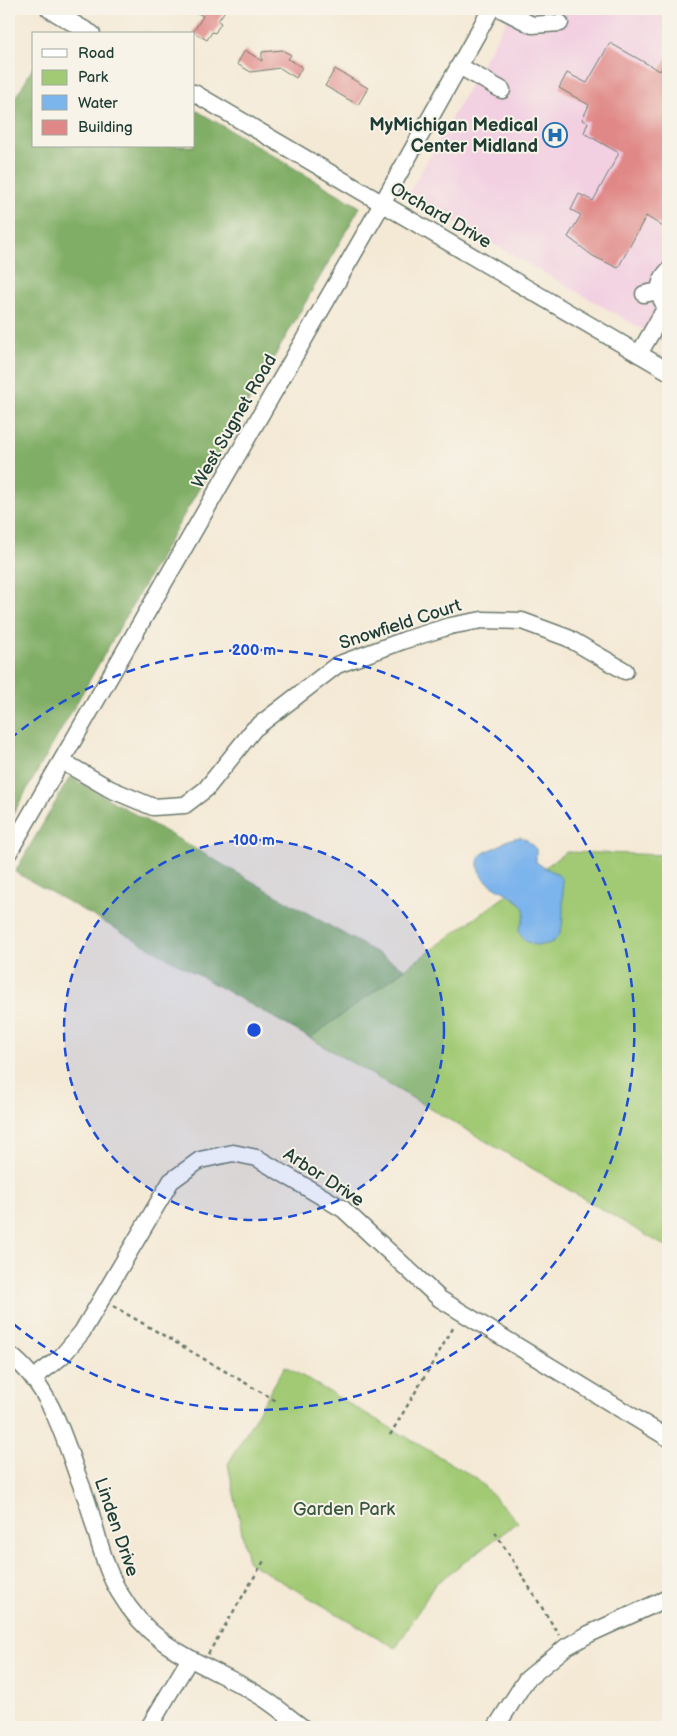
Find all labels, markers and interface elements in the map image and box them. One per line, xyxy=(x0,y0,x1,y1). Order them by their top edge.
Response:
legend xyxy=(32,32,195,148)
text: Road xyxy=(78,44,114,63)
text: Park xyxy=(78,68,109,87)
text: Water xyxy=(78,94,118,113)
place label: MyMichigan Medical Center Midland xyxy=(369,115,538,157)
text: Building xyxy=(78,118,133,137)
hospital icon: MyMichigan Medical Center Midland xyxy=(542,122,568,148)
street label: Orchard Drive xyxy=(386,178,495,253)
street label: West Sugnet Road xyxy=(188,351,281,492)
street label: Snowfield Court xyxy=(337,595,464,654)
text: 200 m xyxy=(232,641,276,660)
text: 100 m xyxy=(233,831,275,850)
centre of rings xyxy=(245,1021,263,1039)
street label: Arbor Drive xyxy=(280,1144,368,1211)
street label: Linden Drive xyxy=(90,1475,143,1580)
park label: Garden Park xyxy=(293,1499,395,1520)

